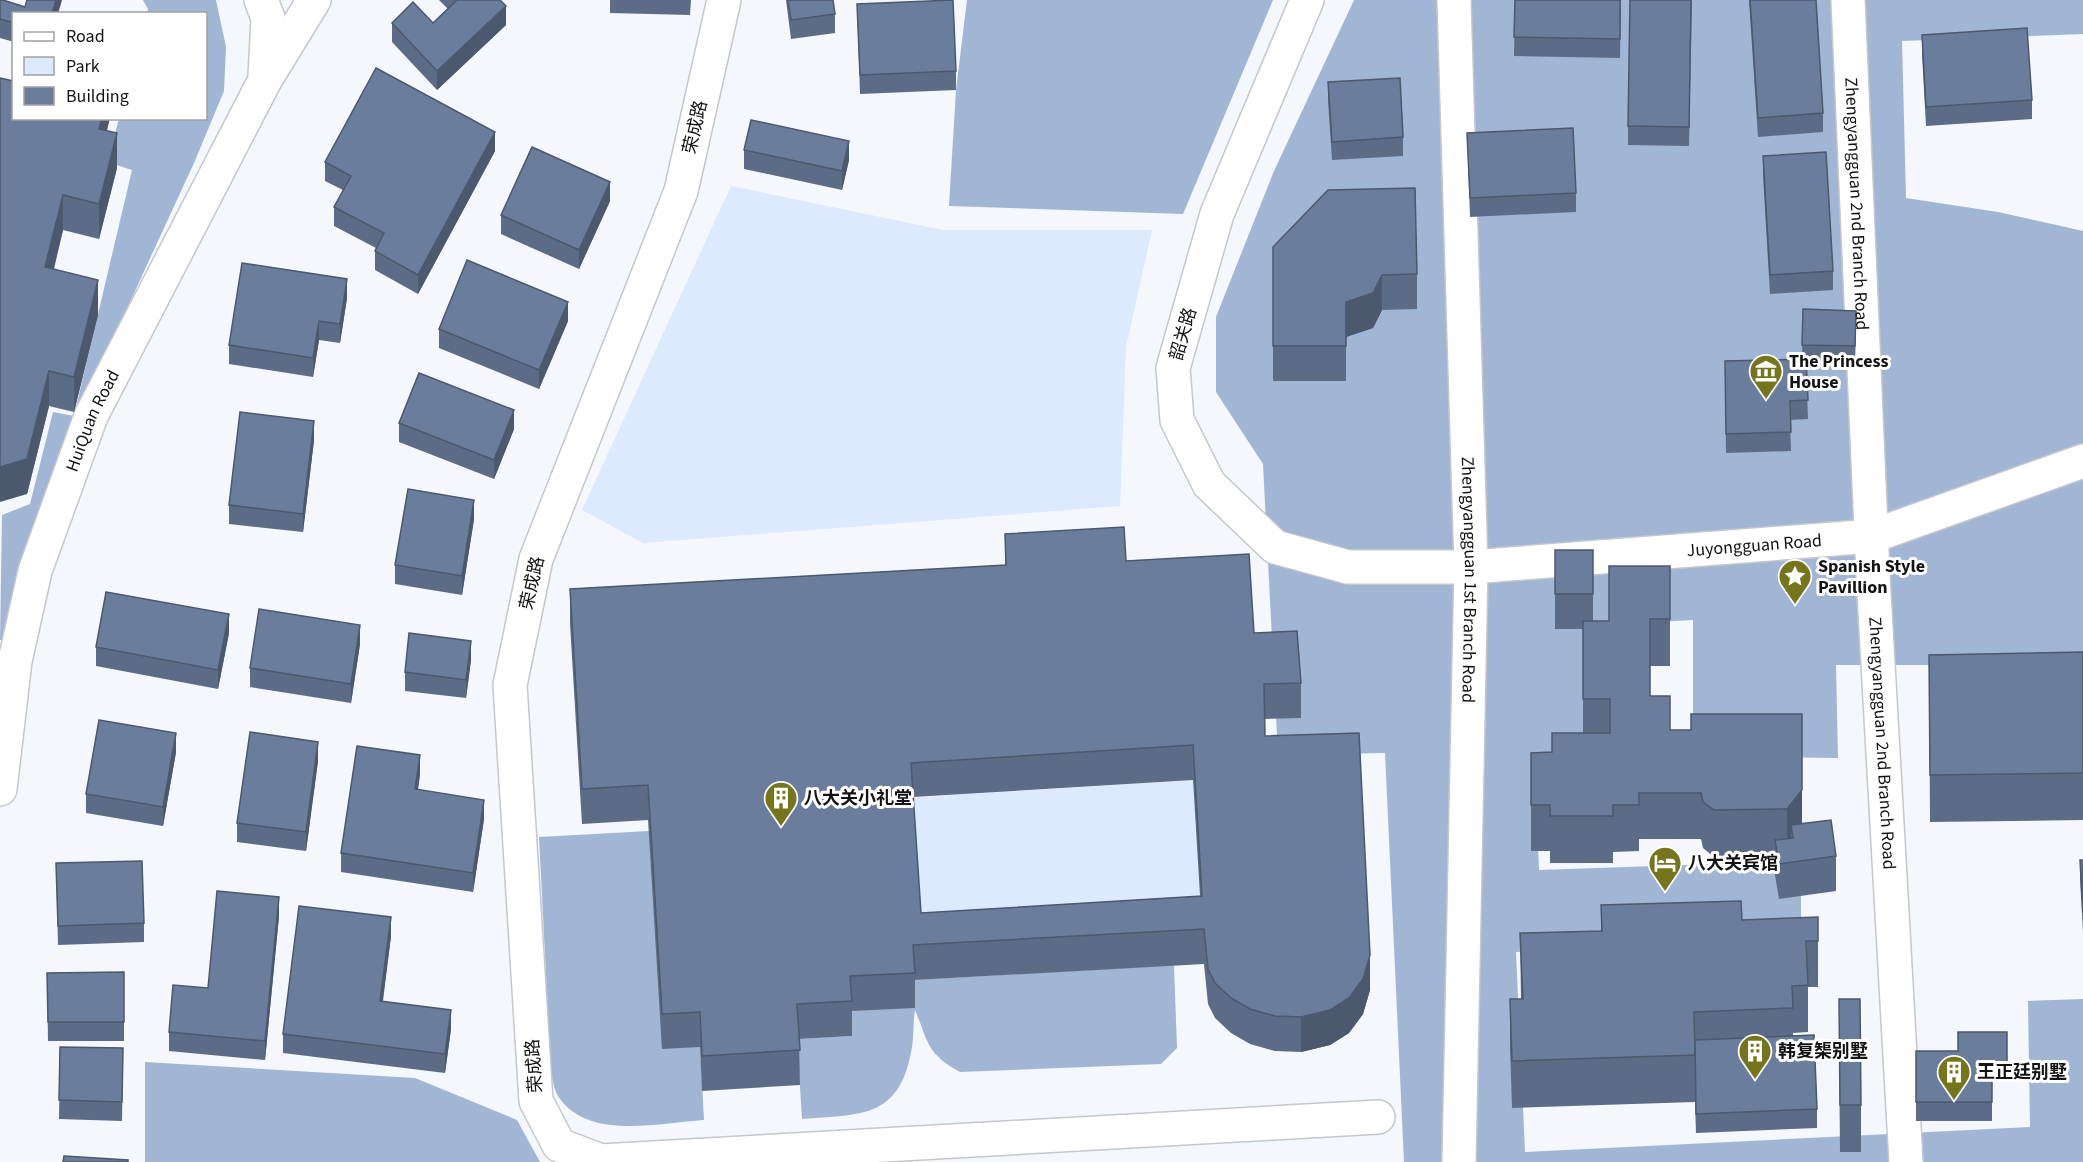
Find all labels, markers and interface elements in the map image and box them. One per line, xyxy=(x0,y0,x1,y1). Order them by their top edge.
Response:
legend xyxy=(12,12,207,120)
text: Road xyxy=(66,24,105,49)
text: Park xyxy=(66,54,100,79)
street label: Zhengyangguan 2nd Branch Road xyxy=(1838,77,1874,331)
text: Building xyxy=(66,84,129,109)
street label: 荣成路 xyxy=(677,98,714,156)
street label: 韶关路 xyxy=(1164,305,1203,364)
place label: The Princess House xyxy=(1789,349,1889,395)
museum icon: The Princess House xyxy=(1748,353,1784,400)
street label: HuiQuan Road xyxy=(60,366,126,475)
street label: Zhengyangguan 1st Branch Road xyxy=(1455,456,1483,703)
street label: Juyongguan Road xyxy=(1686,528,1823,563)
street label: 荣成路 xyxy=(514,554,551,612)
place label: Spanish Style Pavillion xyxy=(1818,554,1925,600)
place icon: Spanish Style Pavillion xyxy=(1777,558,1813,605)
street label: Zhengyangguan 2nd Branch Road xyxy=(1862,616,1902,870)
building icon: 八大关小礼堂 xyxy=(763,780,799,827)
place label: 八大关小礼堂 xyxy=(804,786,912,811)
hotel icon: 八大关宾馆 xyxy=(1647,845,1683,892)
place label: 八大关宾馆 xyxy=(1688,851,1778,876)
building icon: 韩复榘别墅 xyxy=(1737,1033,1773,1080)
street label: 荣成路 xyxy=(520,1038,549,1094)
place label: 韩复榘别墅 xyxy=(1778,1039,1868,1064)
building icon: 王正廷别墅 xyxy=(1936,1054,1972,1101)
place label: 王正廷别墅 xyxy=(1977,1060,2067,1085)

